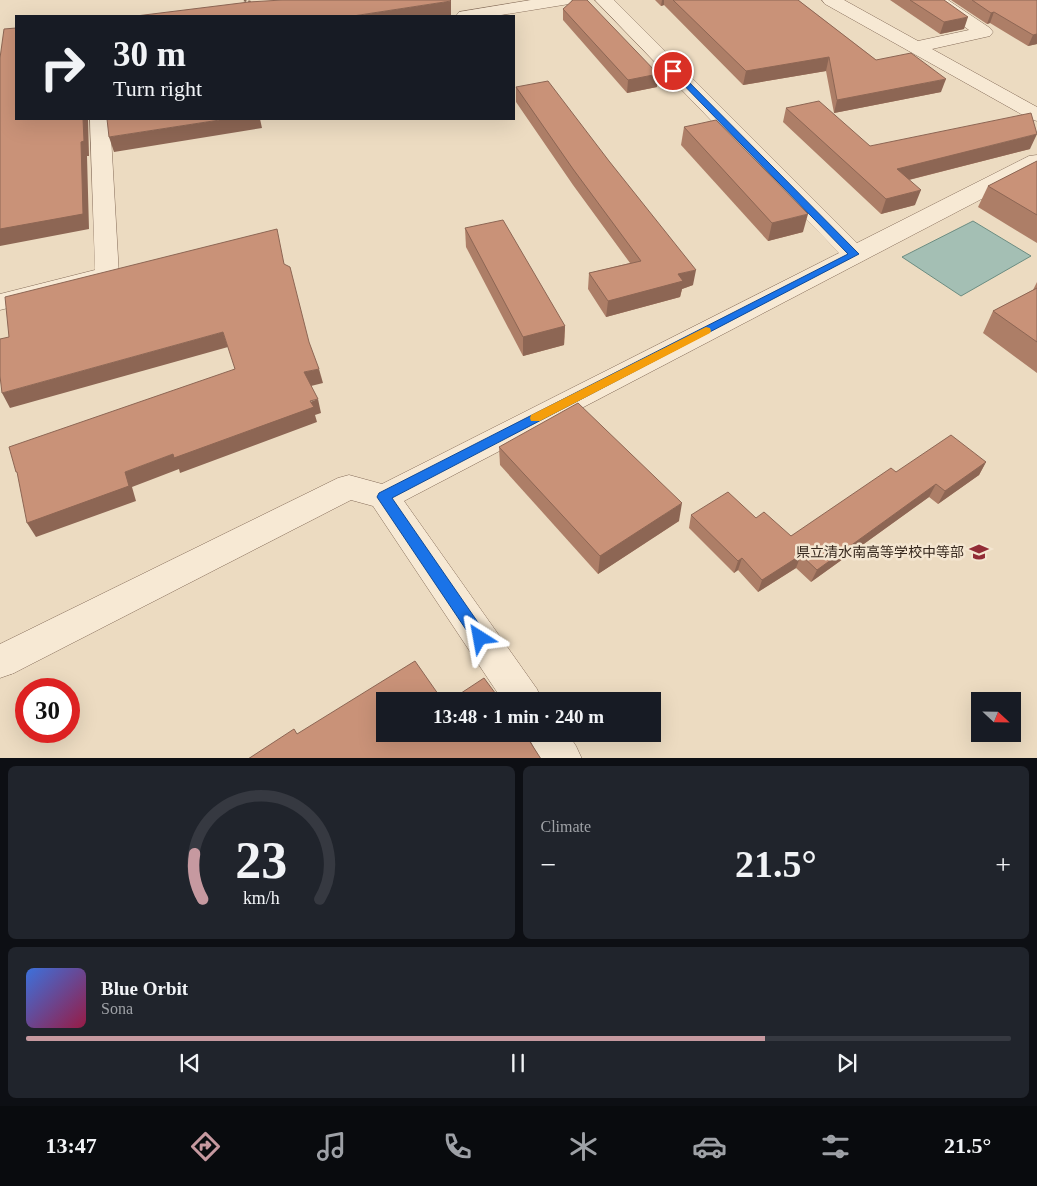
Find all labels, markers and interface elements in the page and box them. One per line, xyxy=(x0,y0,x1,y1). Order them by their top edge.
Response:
icon: right xyxy=(30,35,95,100)
text: 30 m xyxy=(113,35,186,74)
pin xyxy=(652,50,694,92)
icon: arrive xyxy=(659,57,687,85)
text: Turn right xyxy=(113,76,202,101)
school or university icon: 県立清水南高等学校中等部 xyxy=(968,541,990,563)
place label: 県立清水南高等学校中等部 xyxy=(796,544,964,560)
position arrow xyxy=(453,611,505,663)
speed limit sign: 30 xyxy=(15,678,80,743)
north arrow xyxy=(971,692,1021,742)
map controls xyxy=(971,692,1021,742)
text: 13:48 · 1 min · 240 m xyxy=(433,706,604,727)
text: Climate xyxy=(541,818,591,835)
text: 23 xyxy=(235,832,287,889)
text: 21.5° xyxy=(735,843,817,885)
text: − xyxy=(541,849,556,880)
text: + xyxy=(995,849,1011,880)
text: km/h xyxy=(243,888,280,908)
text: Blue Orbit xyxy=(101,978,188,999)
text: Sona xyxy=(101,1000,133,1017)
icon: previous xyxy=(176,1049,204,1077)
icon: pause xyxy=(504,1049,532,1077)
icon: next xyxy=(833,1049,861,1077)
icon: directions xyxy=(188,1129,223,1164)
icon: music xyxy=(314,1129,349,1164)
icon: phone xyxy=(440,1129,475,1164)
icon: climate xyxy=(566,1129,601,1164)
icon: car xyxy=(692,1129,727,1164)
icon: filters xyxy=(818,1129,853,1164)
text: 13:47 xyxy=(46,1133,97,1158)
text: 21.5° xyxy=(944,1133,991,1158)

